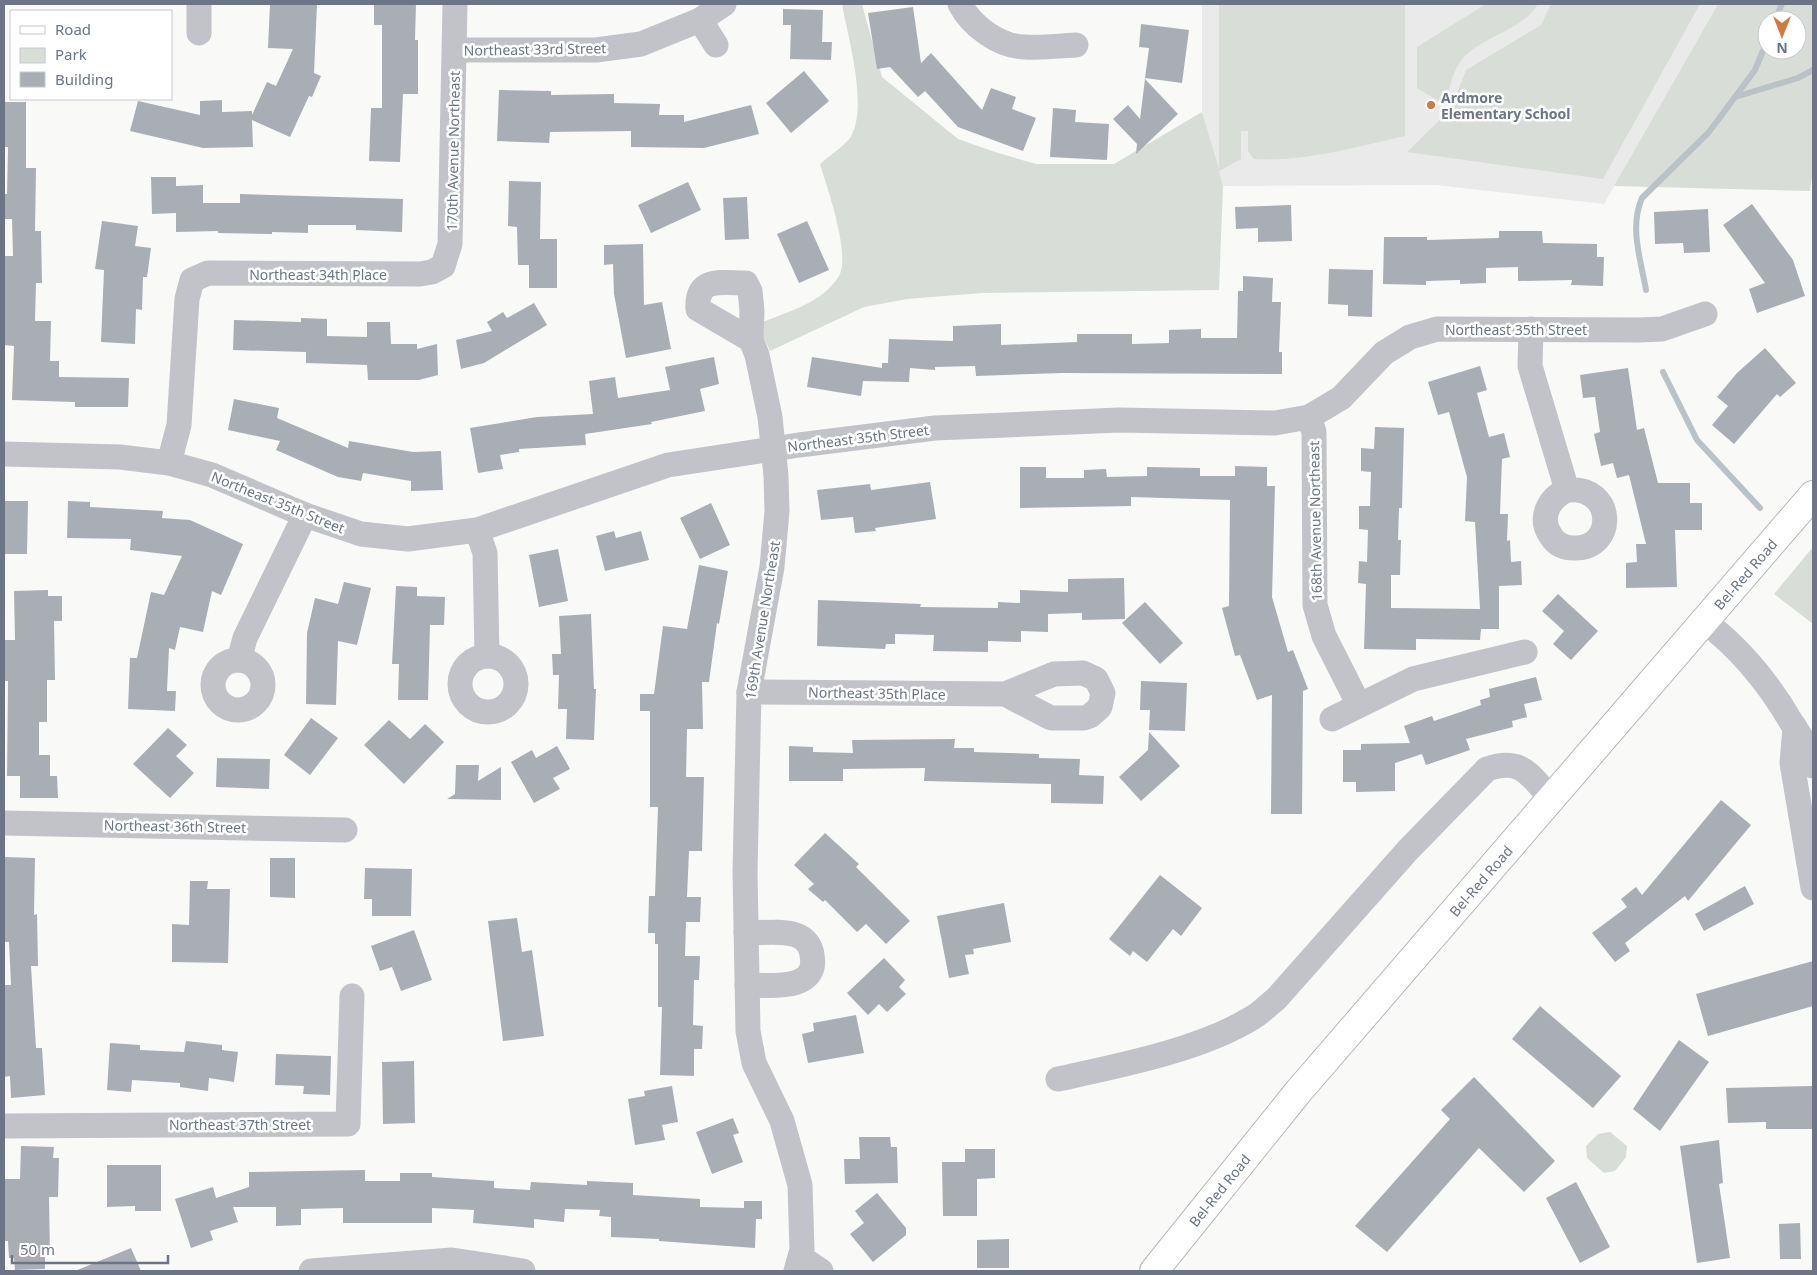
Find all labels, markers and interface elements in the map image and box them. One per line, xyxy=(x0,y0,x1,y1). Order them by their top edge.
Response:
legend xyxy=(10,10,172,100)
north arrow xyxy=(1757,10,1807,60)
text: Road xyxy=(55,19,91,39)
street label: Northeast 33rd Street xyxy=(464,38,606,60)
text: N xyxy=(1776,39,1788,58)
text: Park xyxy=(55,44,87,64)
text: Building xyxy=(55,69,113,89)
street label: 170th Avenue Northeast xyxy=(442,71,464,231)
place label: Ardmore Elementary School xyxy=(1441,88,1571,123)
marker: Ardmore Elementary School xyxy=(1425,99,1437,111)
street label: Northeast 34th Place xyxy=(249,265,387,284)
street label: Northeast 35th Street xyxy=(1445,320,1587,339)
street label: Northeast 35th Street xyxy=(786,420,930,456)
street label: 168th Avenue Northeast xyxy=(1304,441,1326,601)
street label: Northeast 35th Street xyxy=(209,467,347,537)
street label: Bel-Red Road xyxy=(1709,534,1781,613)
street label: 169th Avenue Northeast xyxy=(740,539,784,701)
street label: Northeast 35th Place xyxy=(808,682,946,704)
street label: Northeast 36th Street xyxy=(104,815,246,837)
street label: Bel-Red Road xyxy=(1445,841,1516,920)
street label: Northeast 37th Street xyxy=(169,1115,311,1134)
street label: Bel-Red Road xyxy=(1184,1150,1254,1230)
scale bar xyxy=(12,1232,169,1264)
text: 50 m xyxy=(20,1239,55,1259)

